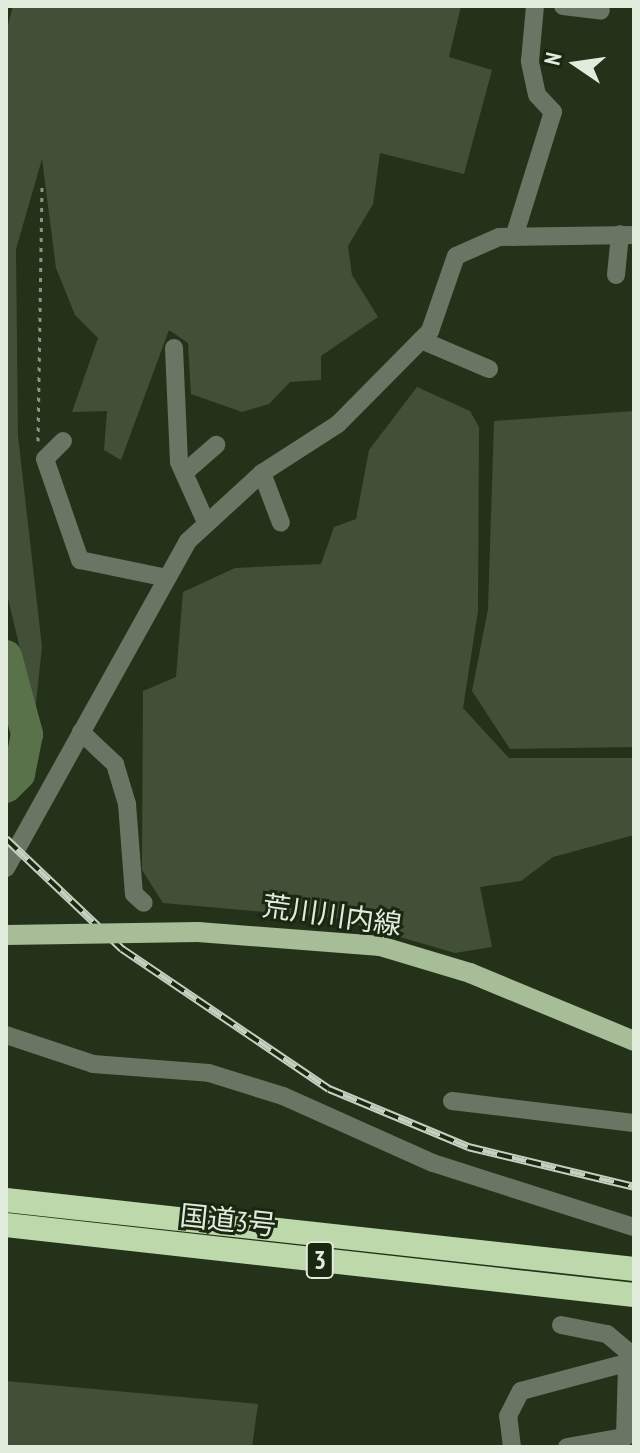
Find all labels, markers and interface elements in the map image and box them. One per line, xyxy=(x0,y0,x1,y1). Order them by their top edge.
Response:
north arrow xyxy=(536,24,616,104)
text: N xyxy=(538,50,568,68)
street label: 荒川川内線 xyxy=(260,889,404,941)
street label: 国道3号 xyxy=(178,1198,278,1242)
road number: 3 xyxy=(304,1238,336,1282)

